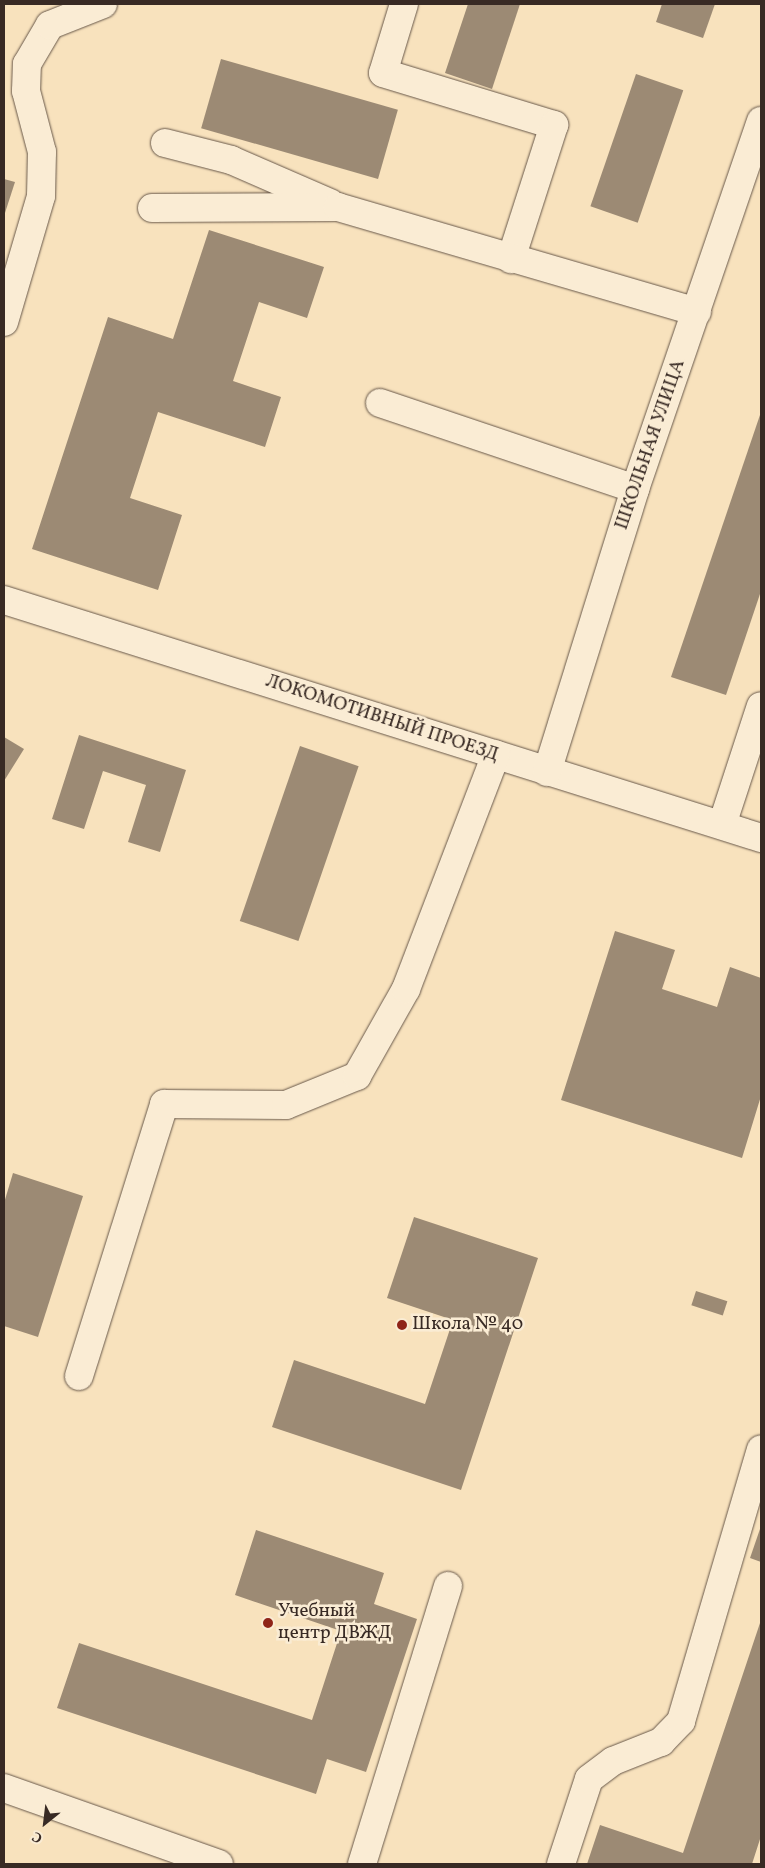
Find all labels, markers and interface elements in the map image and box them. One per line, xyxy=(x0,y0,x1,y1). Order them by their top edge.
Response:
street label: ШКОЛЬНАЯ УЛИЦА xyxy=(611,357,691,533)
street label: ЛОКОМОТИВНЫЙ ПРОЕЗД xyxy=(262,670,502,768)
place label: Школа № 40 xyxy=(412,1314,523,1336)
marker: Школа № 40 xyxy=(396,1319,408,1331)
place label: Учебный центр ДВЖД xyxy=(278,1601,392,1645)
marker: Учебный центр ДВЖД xyxy=(262,1617,274,1629)
north arrow xyxy=(20,1798,70,1848)
text: С xyxy=(29,1826,46,1847)

